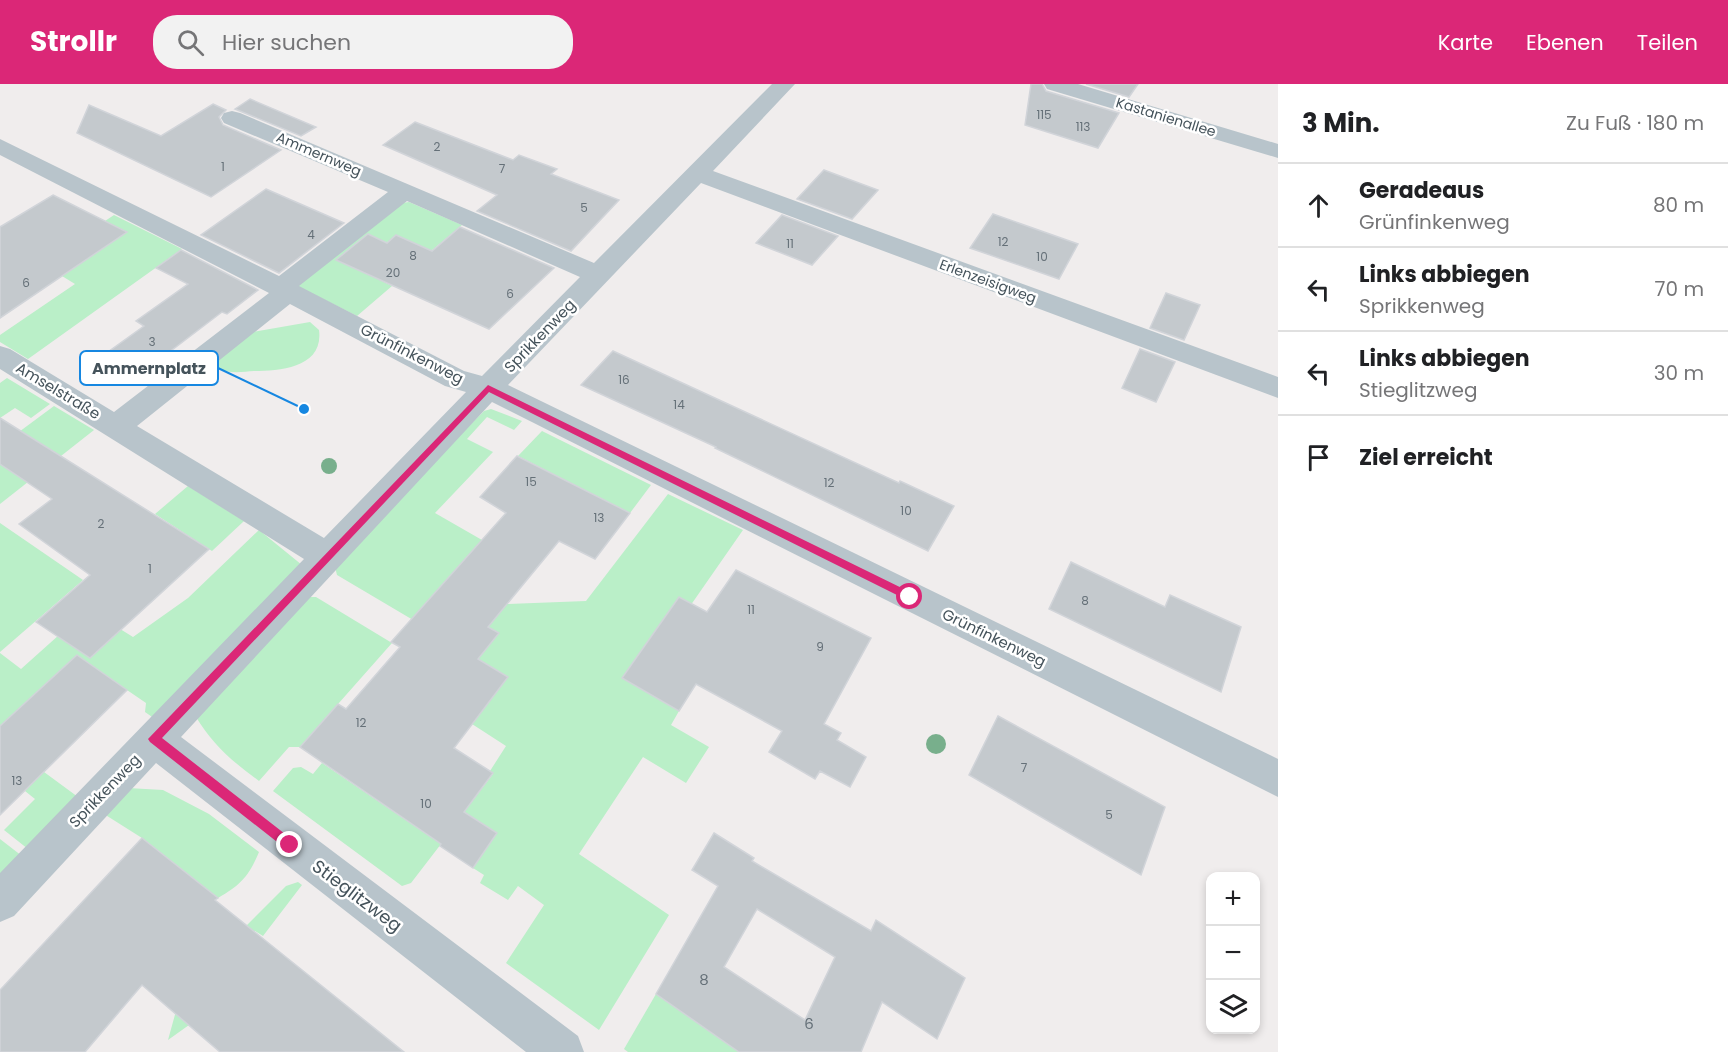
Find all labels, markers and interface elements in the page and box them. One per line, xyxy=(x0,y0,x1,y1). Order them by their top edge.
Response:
search box xyxy=(153,15,573,69)
text: Strollr xyxy=(30,22,117,61)
icon: search xyxy=(174,26,207,59)
text: Hier suchen xyxy=(222,27,351,58)
text: Karte xyxy=(1438,28,1493,57)
text: Ebenen xyxy=(1526,28,1604,57)
text: Teilen xyxy=(1637,28,1698,57)
street label: Kastanienallee xyxy=(1114,92,1219,142)
text: 3 Min. xyxy=(1302,105,1380,141)
house number: 115 xyxy=(1036,106,1052,123)
text: Zu Fuß · 180 m xyxy=(1566,109,1704,137)
house number: 113 xyxy=(1076,118,1090,135)
street label: Ammernweg xyxy=(273,127,365,181)
house number: 2 xyxy=(434,138,441,155)
house number: 1 xyxy=(221,158,225,175)
house number: 7 xyxy=(499,160,506,177)
text: Geradeaus xyxy=(1359,175,1484,206)
icon: ahead xyxy=(1302,189,1335,222)
text: 80 m xyxy=(1653,191,1704,219)
house number: 5 xyxy=(580,199,588,216)
text: Grünfinkenweg xyxy=(1359,208,1510,236)
house number: 4 xyxy=(307,226,315,243)
house number: 12 xyxy=(998,233,1008,250)
house number: 11 xyxy=(786,235,794,252)
house number: 8 xyxy=(409,247,417,264)
house number: 10 xyxy=(1036,248,1048,265)
street label: Erlenzeisigweg xyxy=(937,254,1039,308)
text: Links abbiegen xyxy=(1359,259,1530,290)
house number: 20 xyxy=(386,264,400,281)
icon: left xyxy=(1302,273,1335,306)
house number: 6 xyxy=(22,274,30,291)
text: 70 m xyxy=(1655,275,1704,303)
house number: 6 xyxy=(506,285,514,302)
text: Sprikkenweg xyxy=(1359,292,1485,320)
street label: Sprikkenweg xyxy=(499,294,580,377)
street label: Grünfinkenweg xyxy=(357,319,467,389)
house number: 3 xyxy=(148,333,156,350)
text: Links abbiegen xyxy=(1359,343,1530,374)
callout: Ammernplatz xyxy=(80,351,218,385)
street label: Amselstraße xyxy=(12,357,104,424)
text: Ammernplatz xyxy=(92,357,206,380)
icon: left xyxy=(1302,357,1335,390)
text: 30 m xyxy=(1654,359,1704,387)
house number: 16 xyxy=(618,371,630,388)
text: Stieglitzweg xyxy=(1359,376,1477,404)
house number: 14 xyxy=(673,396,685,413)
icon: arrive xyxy=(1302,441,1335,474)
text: Ziel erreicht xyxy=(1359,442,1493,473)
house number: 15 xyxy=(525,473,537,490)
house number: 12 xyxy=(824,474,834,491)
house number: 10 xyxy=(900,502,912,519)
house number: 13 xyxy=(594,509,604,526)
house number: 2 xyxy=(98,515,105,532)
house number: 1 xyxy=(148,560,152,577)
route start xyxy=(896,583,922,609)
house number: 8 xyxy=(1081,592,1089,609)
house number: 11 xyxy=(747,601,755,618)
street label: Grünfinkenweg xyxy=(939,603,1050,672)
house number: 9 xyxy=(816,638,824,655)
house number: 12 xyxy=(356,714,366,731)
street label: Sprikkenweg xyxy=(64,749,145,832)
house number: 7 xyxy=(1021,759,1028,776)
house number: 13 xyxy=(12,772,22,789)
house number: 10 xyxy=(420,795,432,812)
house number: 5 xyxy=(1105,806,1113,823)
route end xyxy=(276,831,302,857)
street label: Stieglitzweg xyxy=(307,854,407,938)
map controls xyxy=(1206,872,1260,1034)
button: + xyxy=(1206,872,1260,926)
button: − xyxy=(1206,926,1260,980)
house number: 8 xyxy=(699,969,709,990)
button: layers xyxy=(1206,980,1260,1034)
house number: 6 xyxy=(804,1013,814,1034)

